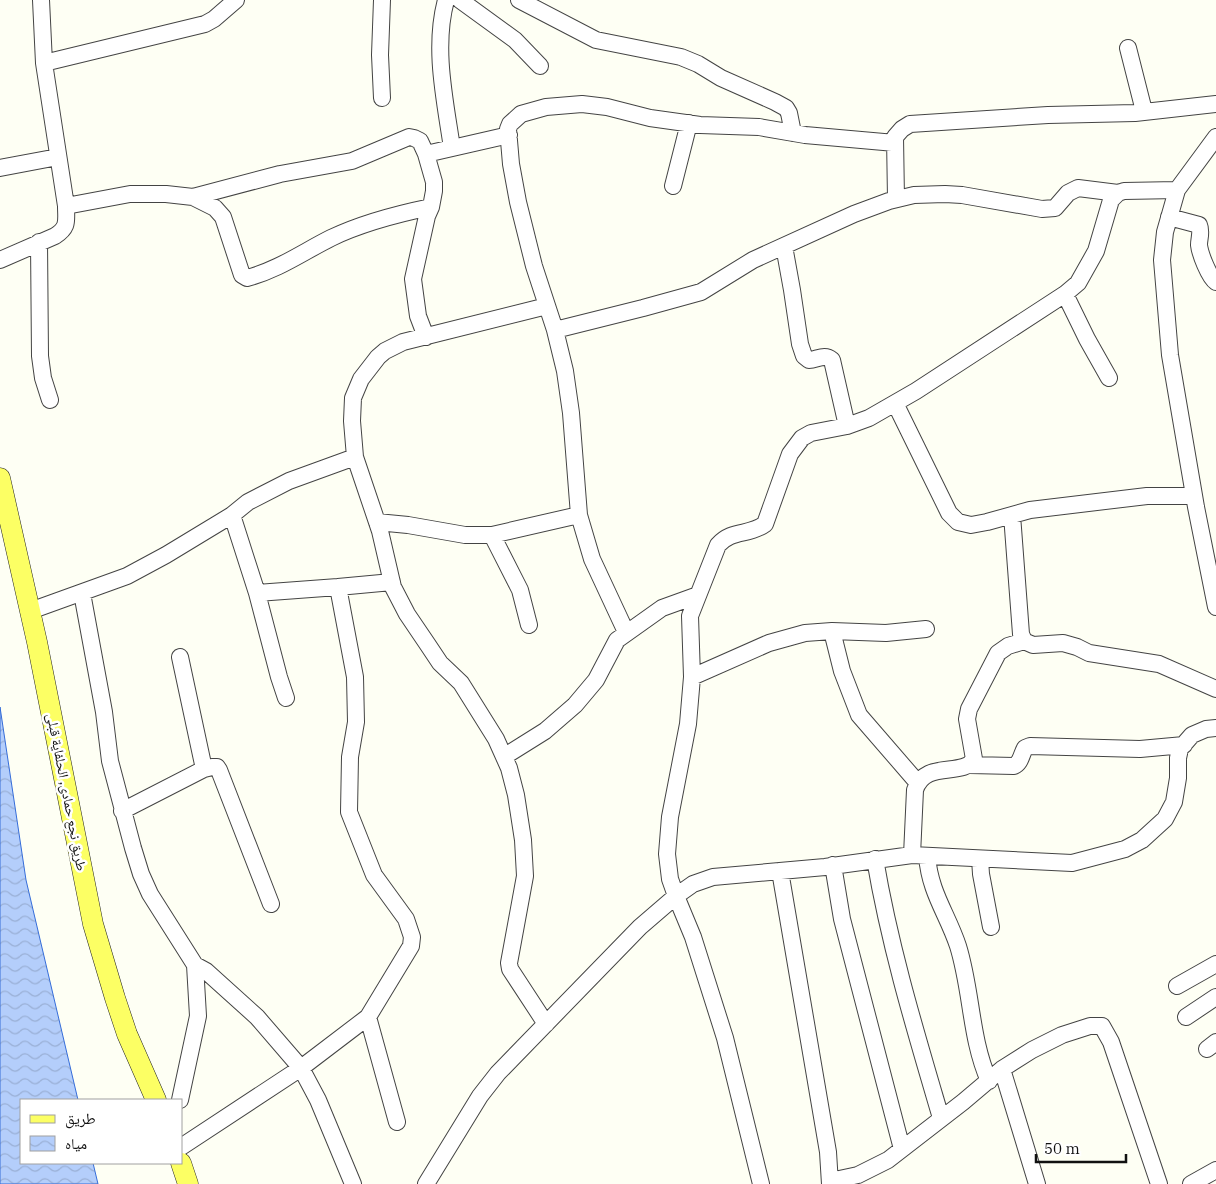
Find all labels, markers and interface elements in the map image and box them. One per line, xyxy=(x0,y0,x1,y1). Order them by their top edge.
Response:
street label: طريق نجع حمادى, الحلفاية قبلى xyxy=(42,712,91,872)
legend xyxy=(20,1099,182,1164)
text: طريق xyxy=(65,1109,96,1129)
scale bar xyxy=(1036,1132,1126,1164)
text: مياه xyxy=(65,1134,87,1153)
text: 50 m xyxy=(1044,1139,1080,1158)

